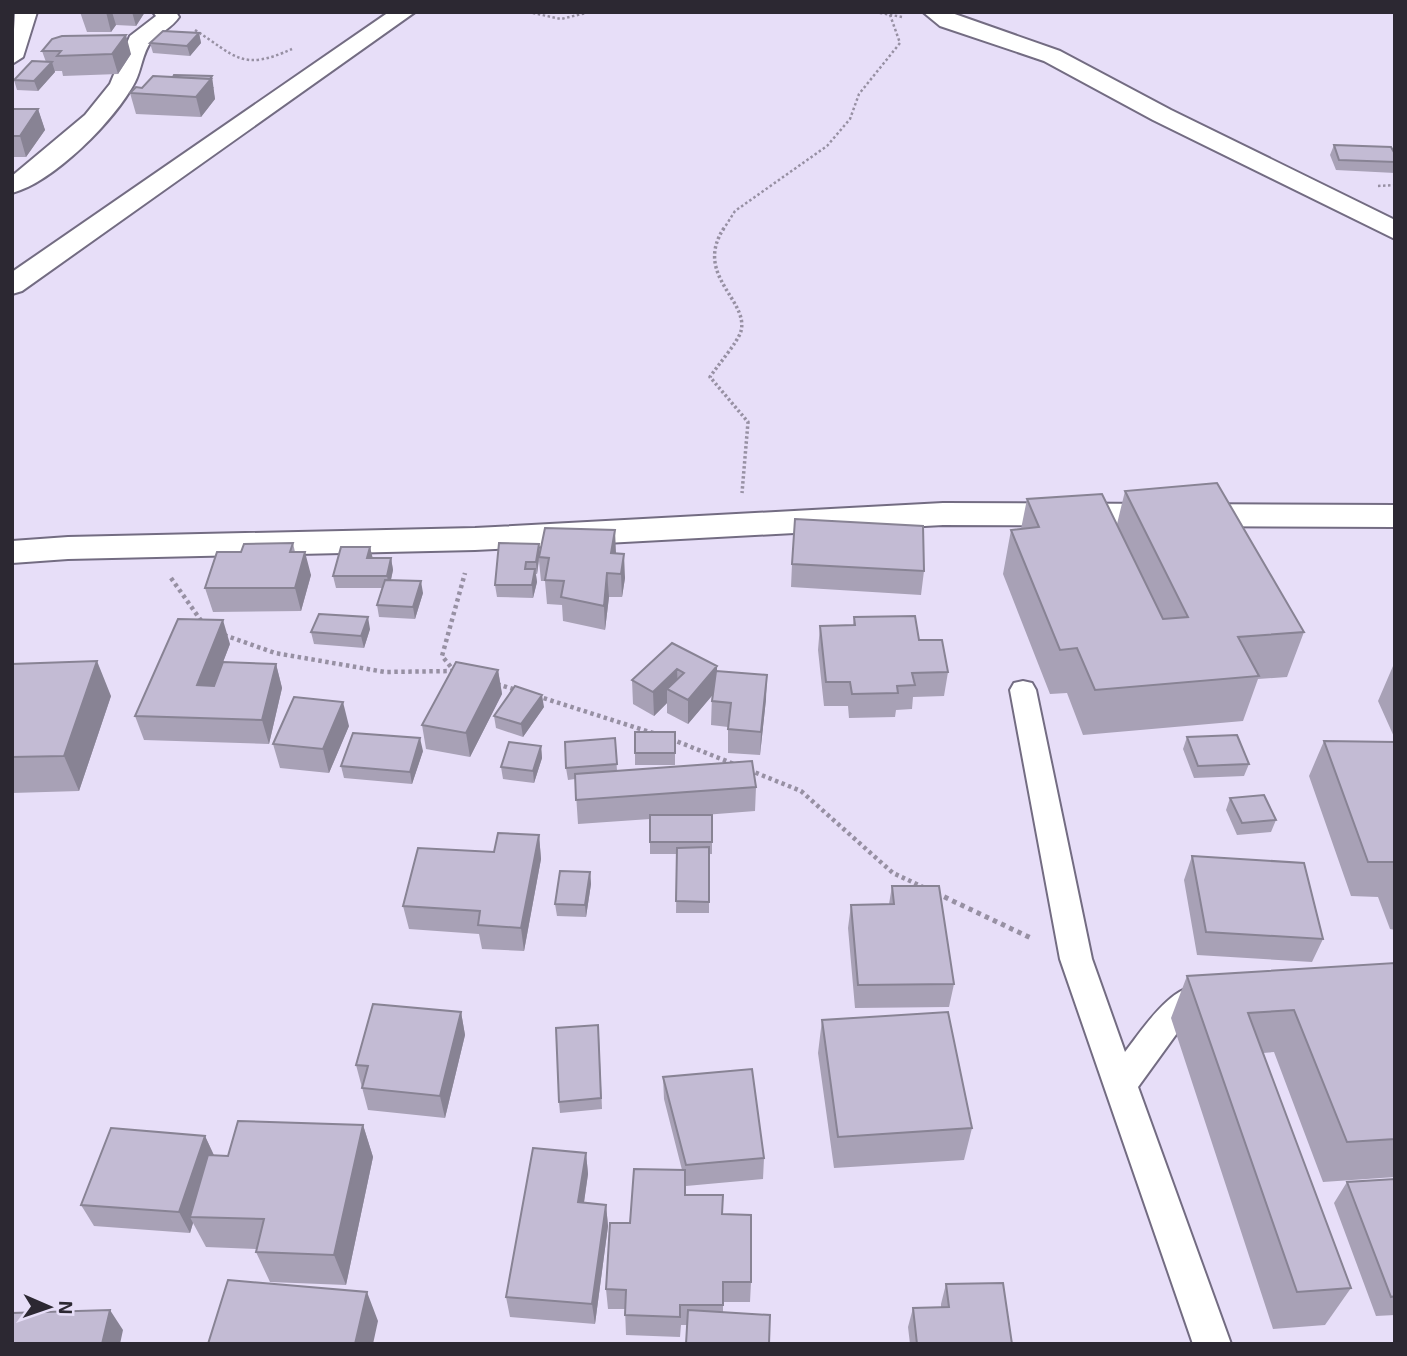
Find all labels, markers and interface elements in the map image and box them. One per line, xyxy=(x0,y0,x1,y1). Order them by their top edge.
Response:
north arrow xyxy=(14,1272,84,1342)
text: N xyxy=(55,1300,78,1315)

